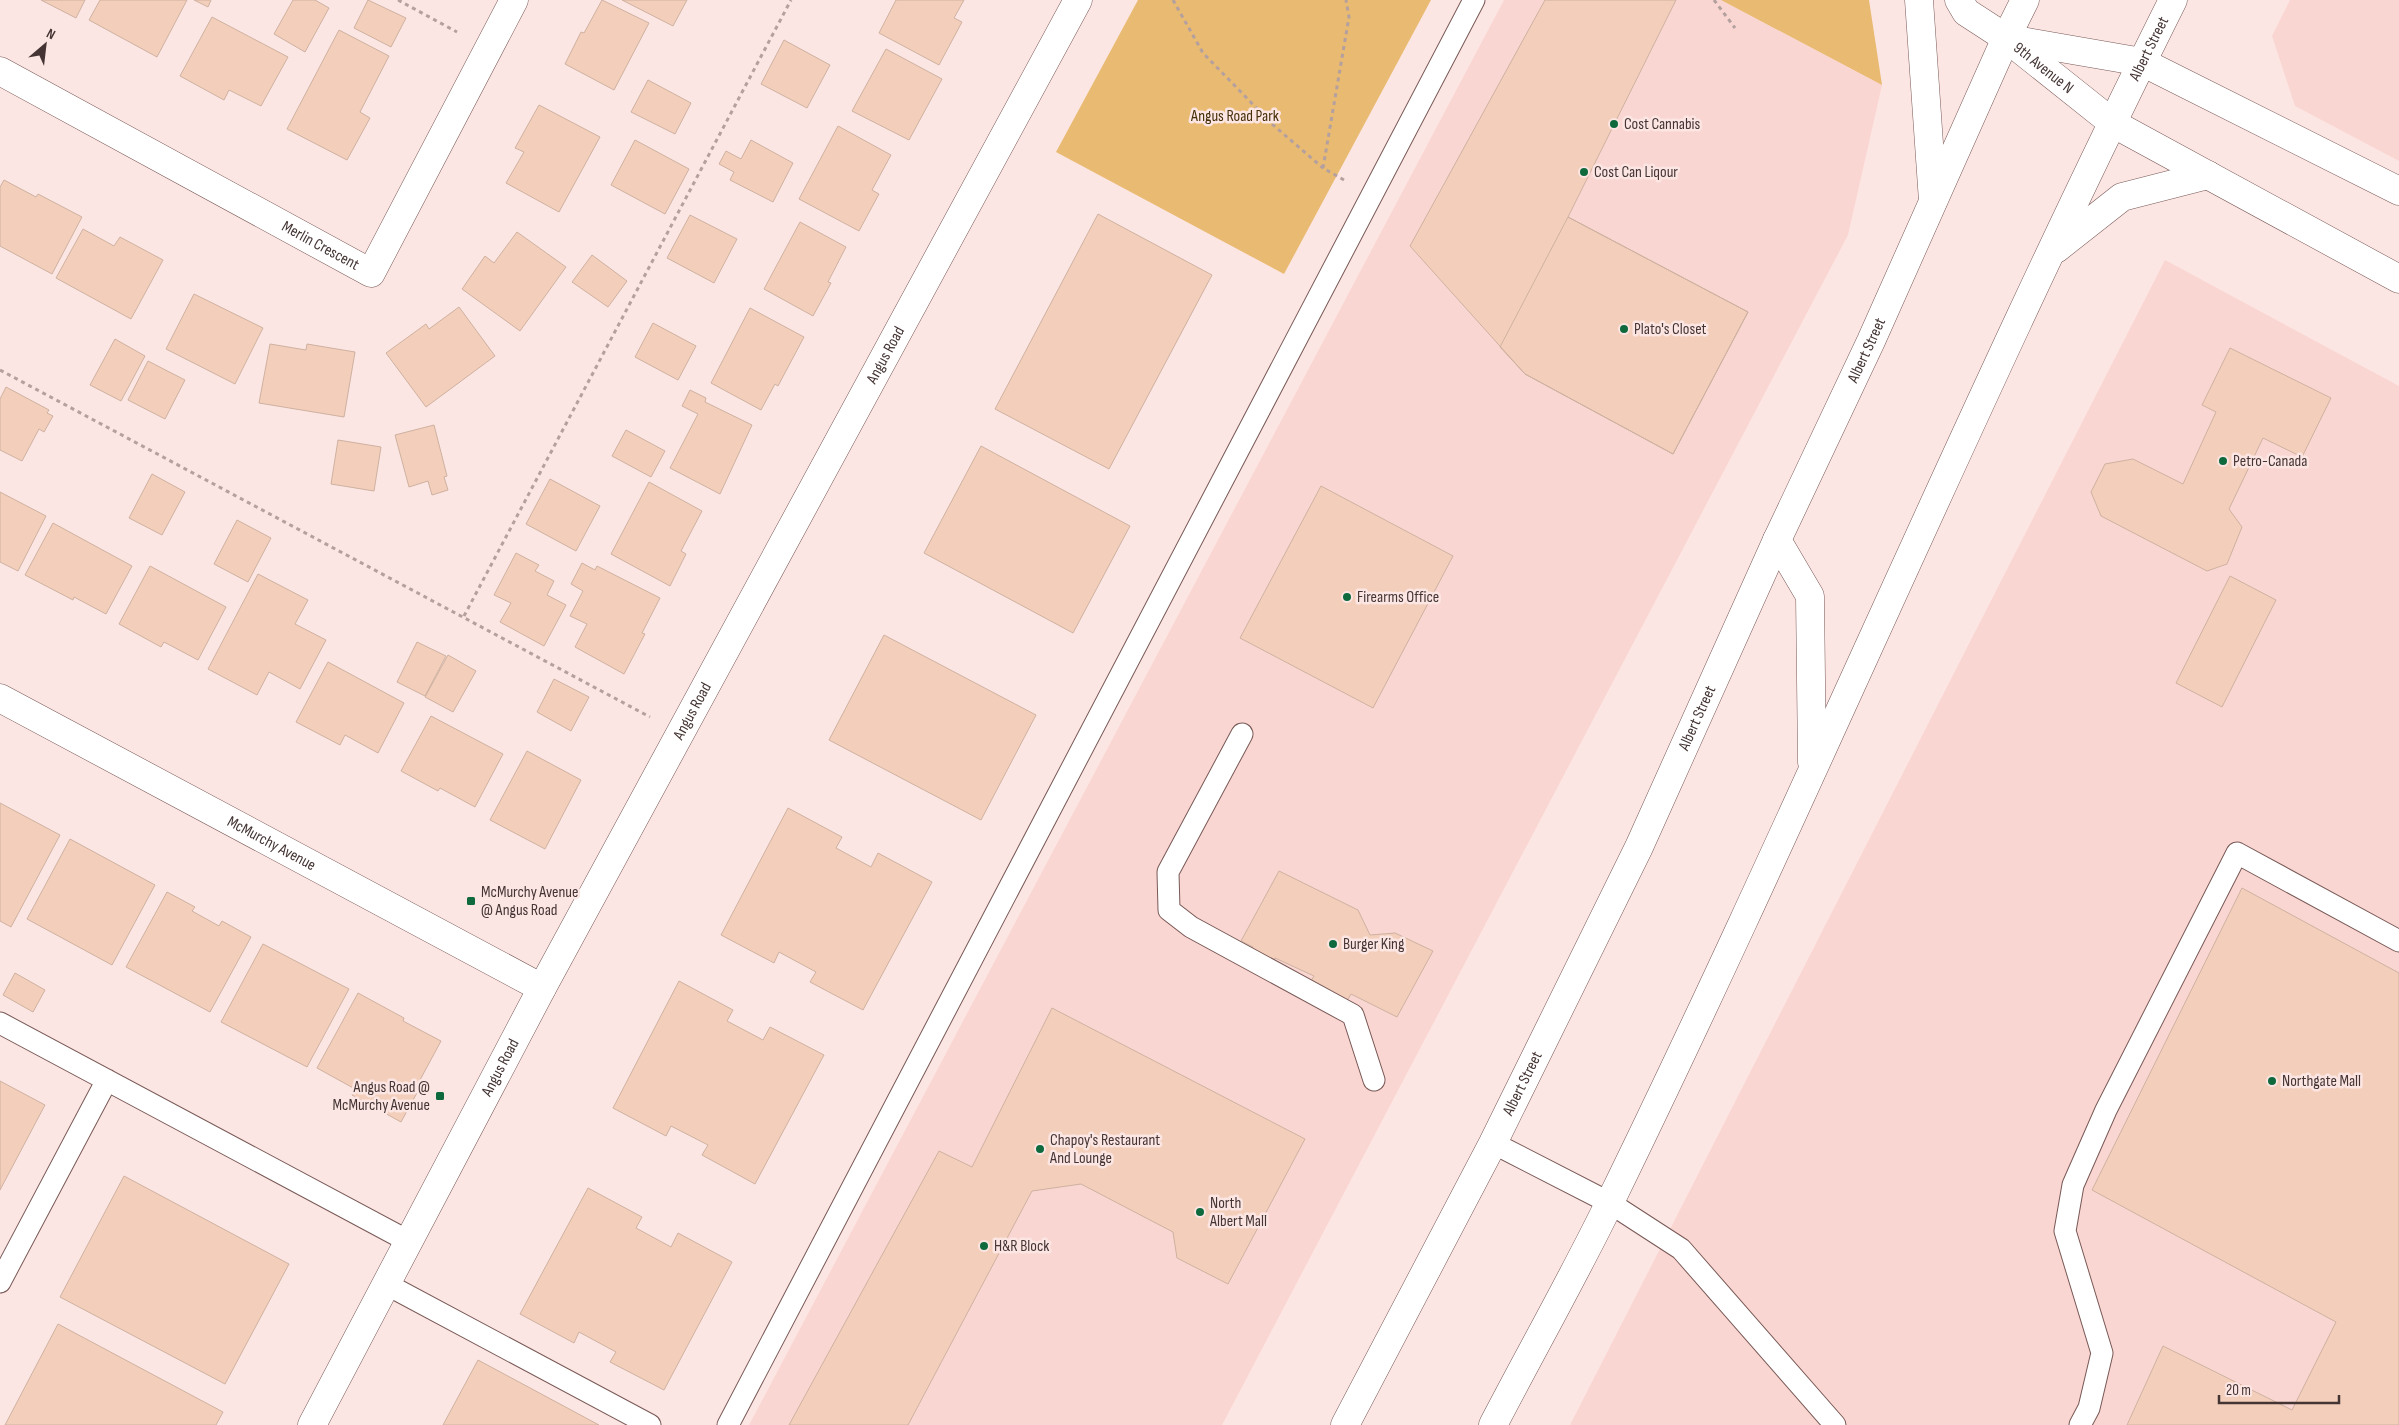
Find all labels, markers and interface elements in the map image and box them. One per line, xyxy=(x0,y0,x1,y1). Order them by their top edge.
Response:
street label: Albert Street xyxy=(2125,13,2173,85)
north arrow xyxy=(20,20,70,70)
text: N xyxy=(44,25,58,43)
street label: 9th Avenue N xyxy=(2010,38,2077,98)
park label: Angus Road Park xyxy=(1190,107,1279,126)
place label: Cost Cannabis xyxy=(1624,115,1701,134)
marker: Cost Cannabis xyxy=(1608,118,1620,130)
place label: Cost Can Liqour xyxy=(1594,163,1678,182)
marker: Cost Can Liqour xyxy=(1578,166,1590,178)
street label: Merlin Crescent xyxy=(279,217,363,274)
street label: Albert Street xyxy=(1843,315,1890,386)
place label: Plato's Closet xyxy=(1634,320,1707,339)
street label: Angus Road xyxy=(862,323,909,388)
marker: Plato's Closet xyxy=(1618,323,1630,335)
place label: Petro-Canada xyxy=(2233,452,2307,471)
marker: Petro-Canada xyxy=(2217,455,2229,467)
place label: Firearms Office xyxy=(1357,588,1439,607)
marker: Firearms Office xyxy=(1341,591,1353,603)
street label: Angus Road xyxy=(669,679,715,744)
street label: Albert Street xyxy=(1674,682,1720,754)
street label: McMurchy Avenue xyxy=(224,812,319,875)
place label: McMurchy Avenue @ Angus Road xyxy=(481,883,578,920)
marker: McMurchy Avenue @ Angus Road xyxy=(465,895,477,907)
place label: Burger King xyxy=(1343,935,1404,954)
marker: Burger King xyxy=(1327,938,1339,950)
street label: Angus Road xyxy=(477,1036,523,1100)
street label: Albert Street xyxy=(1498,1048,1546,1119)
place label: Northgate Mall xyxy=(2282,1072,2361,1091)
marker: Northgate Mall xyxy=(2266,1075,2278,1087)
place label: Angus Road @ McMurchy Avenue xyxy=(333,1078,430,1115)
marker: Angus Road @ McMurchy Avenue xyxy=(434,1090,446,1102)
place label: Chapoy's Restaurant And Lounge xyxy=(1049,1131,1160,1168)
marker: Chapoy's Restaurant And Lounge xyxy=(1034,1143,1046,1155)
place label: North Albert Mall xyxy=(1209,1194,1267,1231)
marker: North Albert Mall xyxy=(1194,1206,1206,1218)
place label: H&R Block xyxy=(994,1237,1049,1256)
marker: H&R Block xyxy=(978,1240,990,1252)
scale bar xyxy=(2219,1372,2339,1404)
text: 20 m xyxy=(2226,1381,2251,1400)

